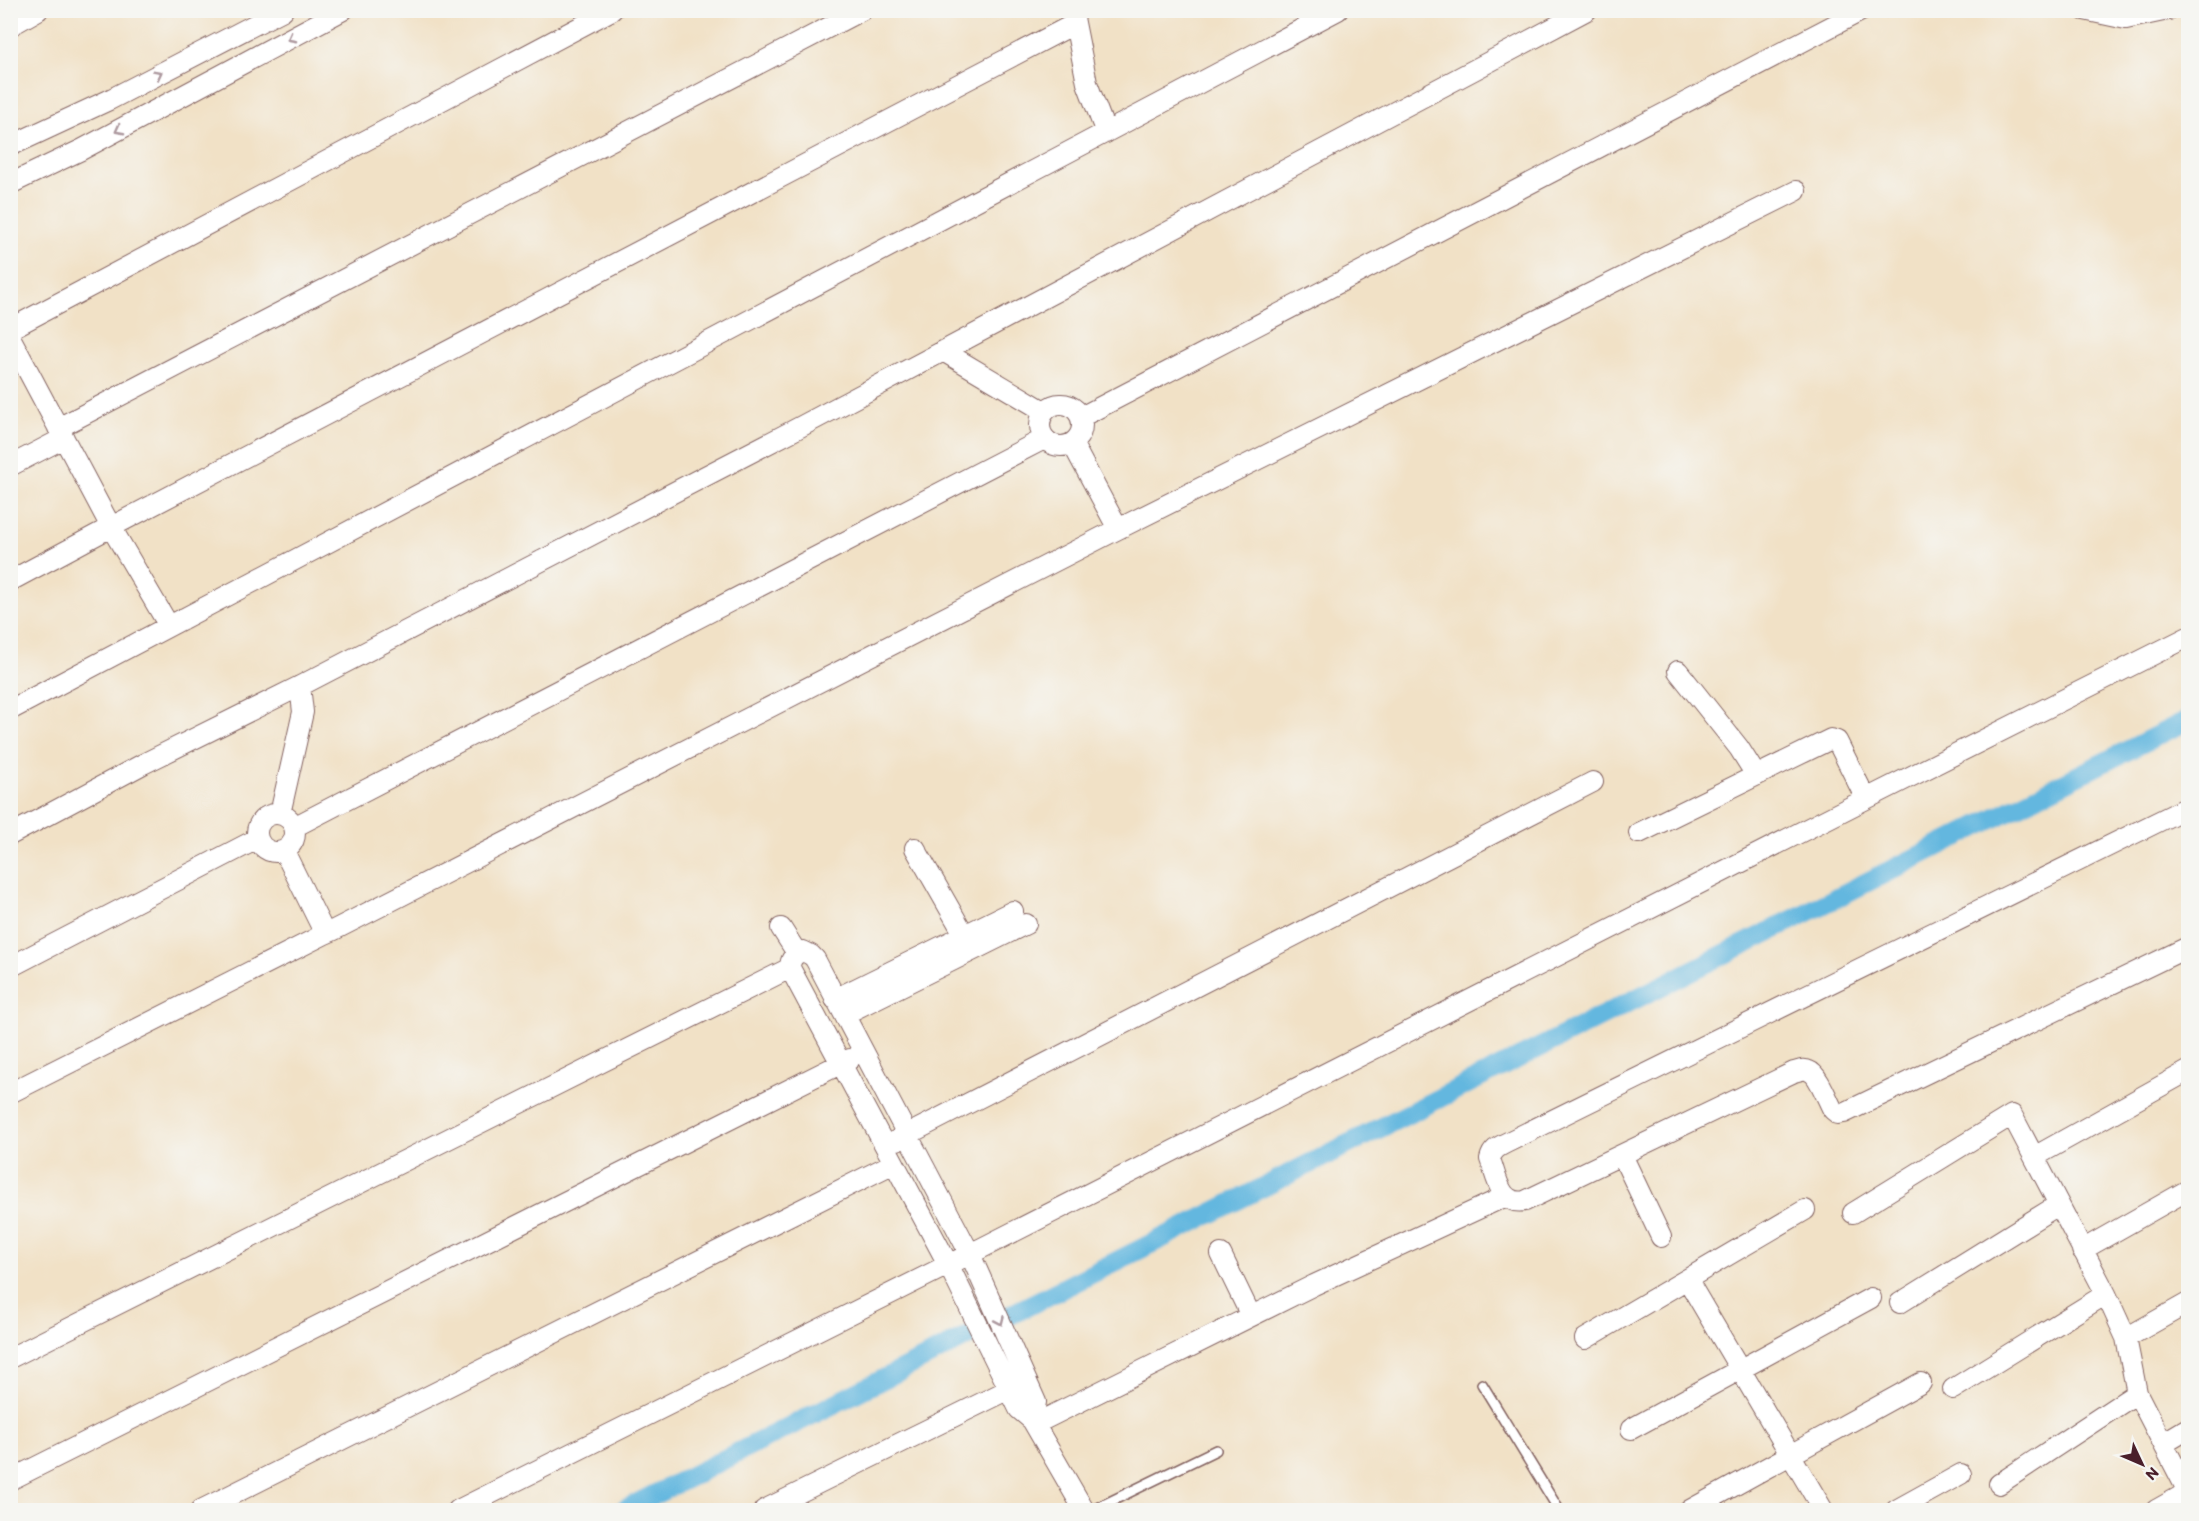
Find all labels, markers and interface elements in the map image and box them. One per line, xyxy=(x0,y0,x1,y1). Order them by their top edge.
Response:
one-way arrow xyxy=(287,31,298,42)
one-way arrow xyxy=(151,70,162,82)
one-way arrow xyxy=(114,122,125,134)
one-way arrow xyxy=(992,1314,1004,1325)
north arrow xyxy=(2112,1434,2172,1494)
text: N xyxy=(2142,1464,2163,1485)

